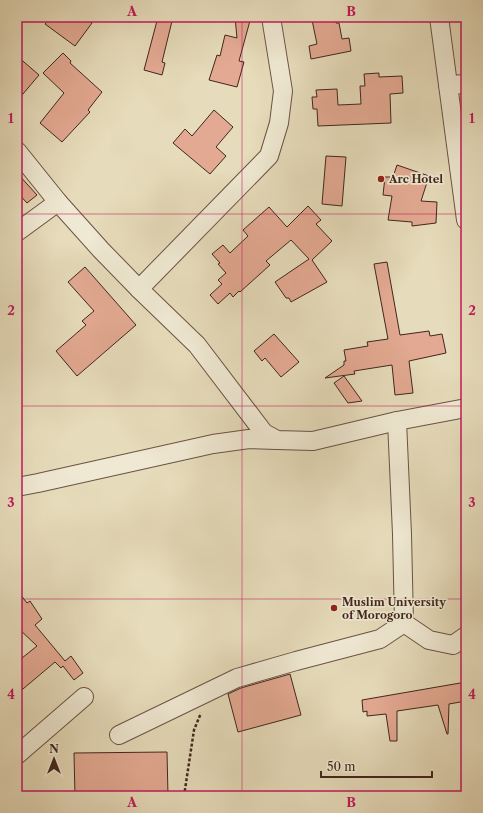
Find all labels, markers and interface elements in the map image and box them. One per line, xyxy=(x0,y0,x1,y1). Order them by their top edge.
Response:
text: A xyxy=(126,3,138,19)
text: B xyxy=(346,3,356,19)
text: 1 xyxy=(8,110,14,126)
text: 1 xyxy=(469,110,475,126)
place label: Arc Hotel xyxy=(388,172,443,186)
marker: Arc Hotel xyxy=(376,174,386,184)
text: 2 xyxy=(7,302,15,318)
text: 2 xyxy=(468,302,476,318)
text: 3 xyxy=(7,494,15,510)
text: 3 xyxy=(468,494,476,510)
place label: Muslim University of Morogoro xyxy=(342,595,446,622)
marker: Muslim University of Morogoro xyxy=(329,603,339,613)
text: 4 xyxy=(7,686,15,702)
text: 4 xyxy=(468,686,476,702)
north arrow xyxy=(34,739,74,779)
text: N xyxy=(49,742,59,756)
scale bar xyxy=(321,753,432,779)
text: 50 m xyxy=(327,759,356,774)
text: A xyxy=(126,794,138,810)
text: B xyxy=(346,794,356,810)

